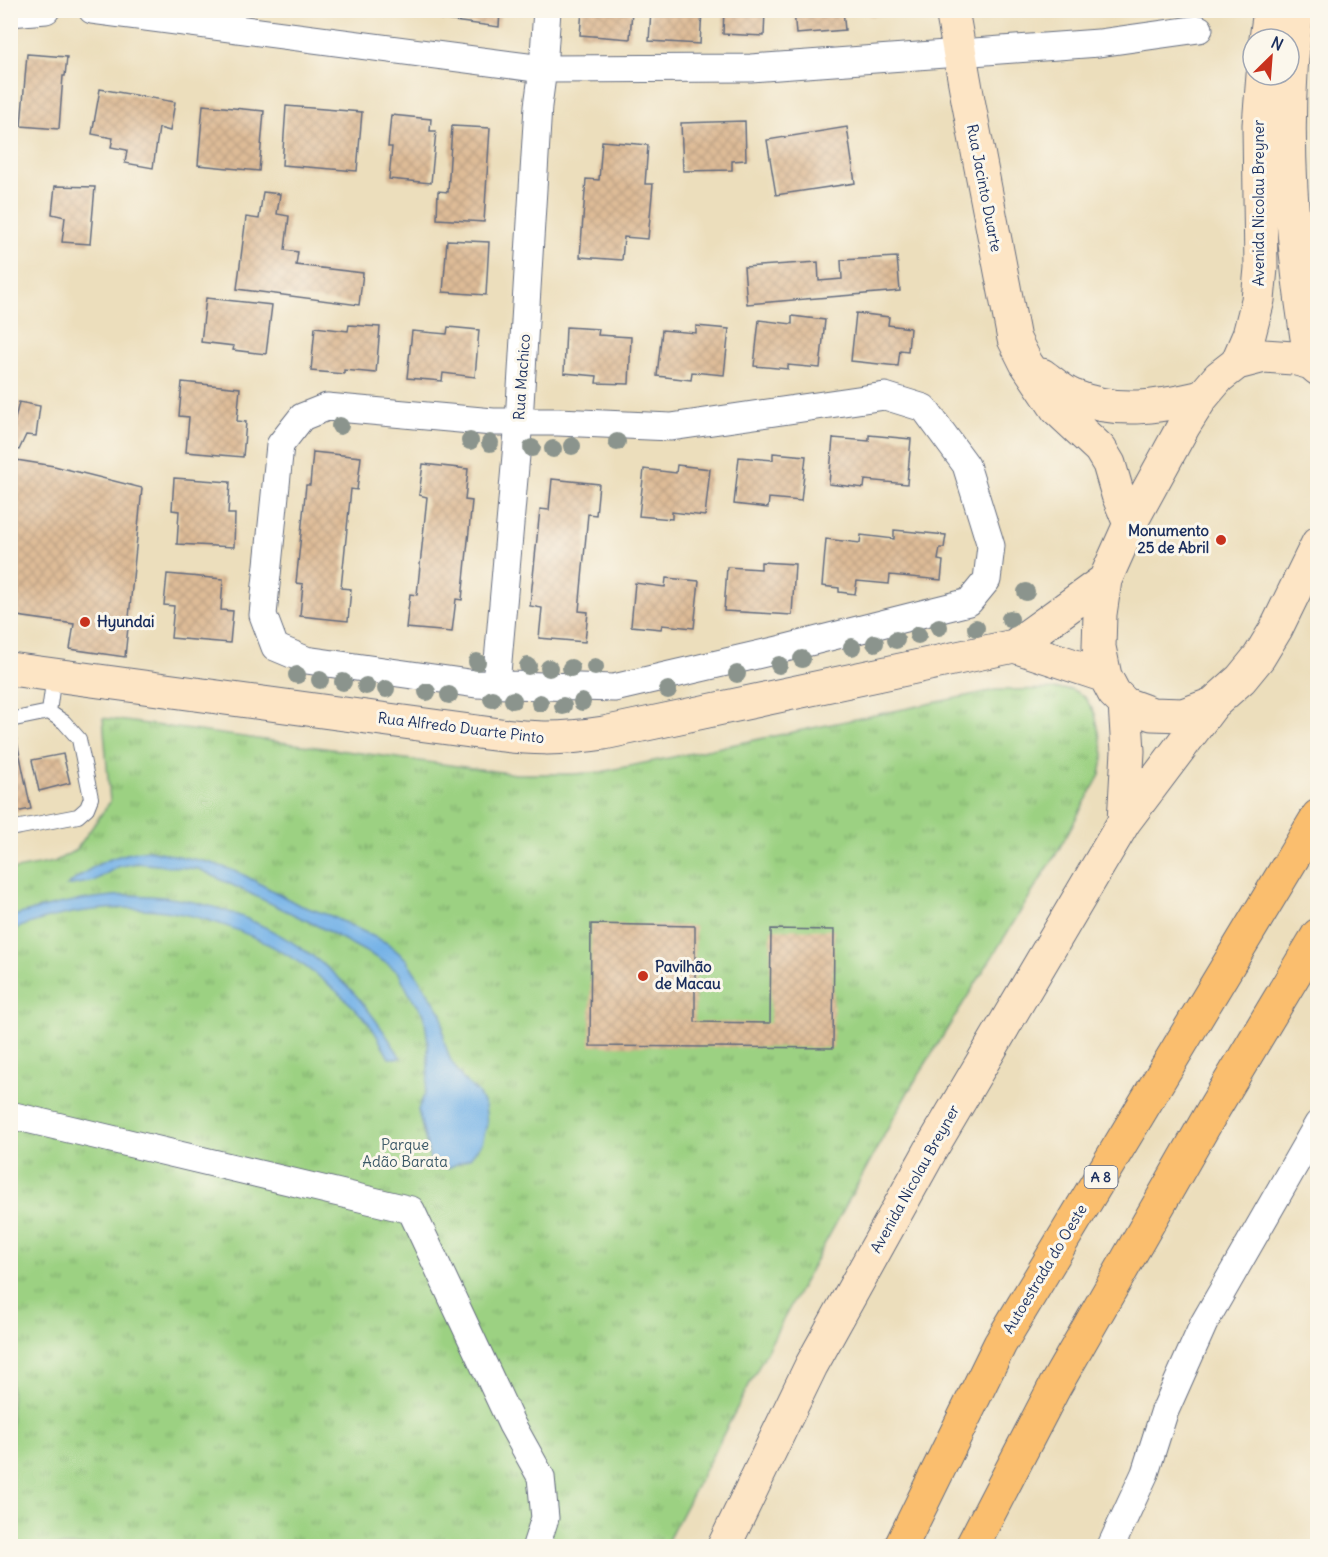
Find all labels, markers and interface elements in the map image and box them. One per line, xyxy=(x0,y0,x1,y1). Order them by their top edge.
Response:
north arrow xyxy=(1241,27,1301,87)
text: N xyxy=(1268,32,1287,55)
street label: Avenida Nicolau Breyner xyxy=(1249,120,1268,286)
street label: Rua Jacinto Duarte xyxy=(963,122,1006,254)
street label: Rua Machico xyxy=(509,333,534,421)
place label: Monumento 25 de Abril xyxy=(1128,521,1210,557)
marker: Monumento 25 de Abril xyxy=(1214,533,1228,547)
place label: Hyundai xyxy=(97,612,154,632)
marker: Hyundai xyxy=(78,615,92,629)
street label: Rua Alfredo Duarte Pinto xyxy=(377,708,545,747)
place label: Pavilhão de Macau xyxy=(655,957,721,993)
marker: Pavilhão de Macau xyxy=(636,969,650,983)
street label: Avenida Nicolau Breyner xyxy=(866,1101,963,1256)
park label: Parque Adão Barata xyxy=(362,1135,448,1171)
road number: A 8 xyxy=(1084,1166,1118,1188)
street label: Autoestrada do Oeste xyxy=(998,1201,1091,1337)

